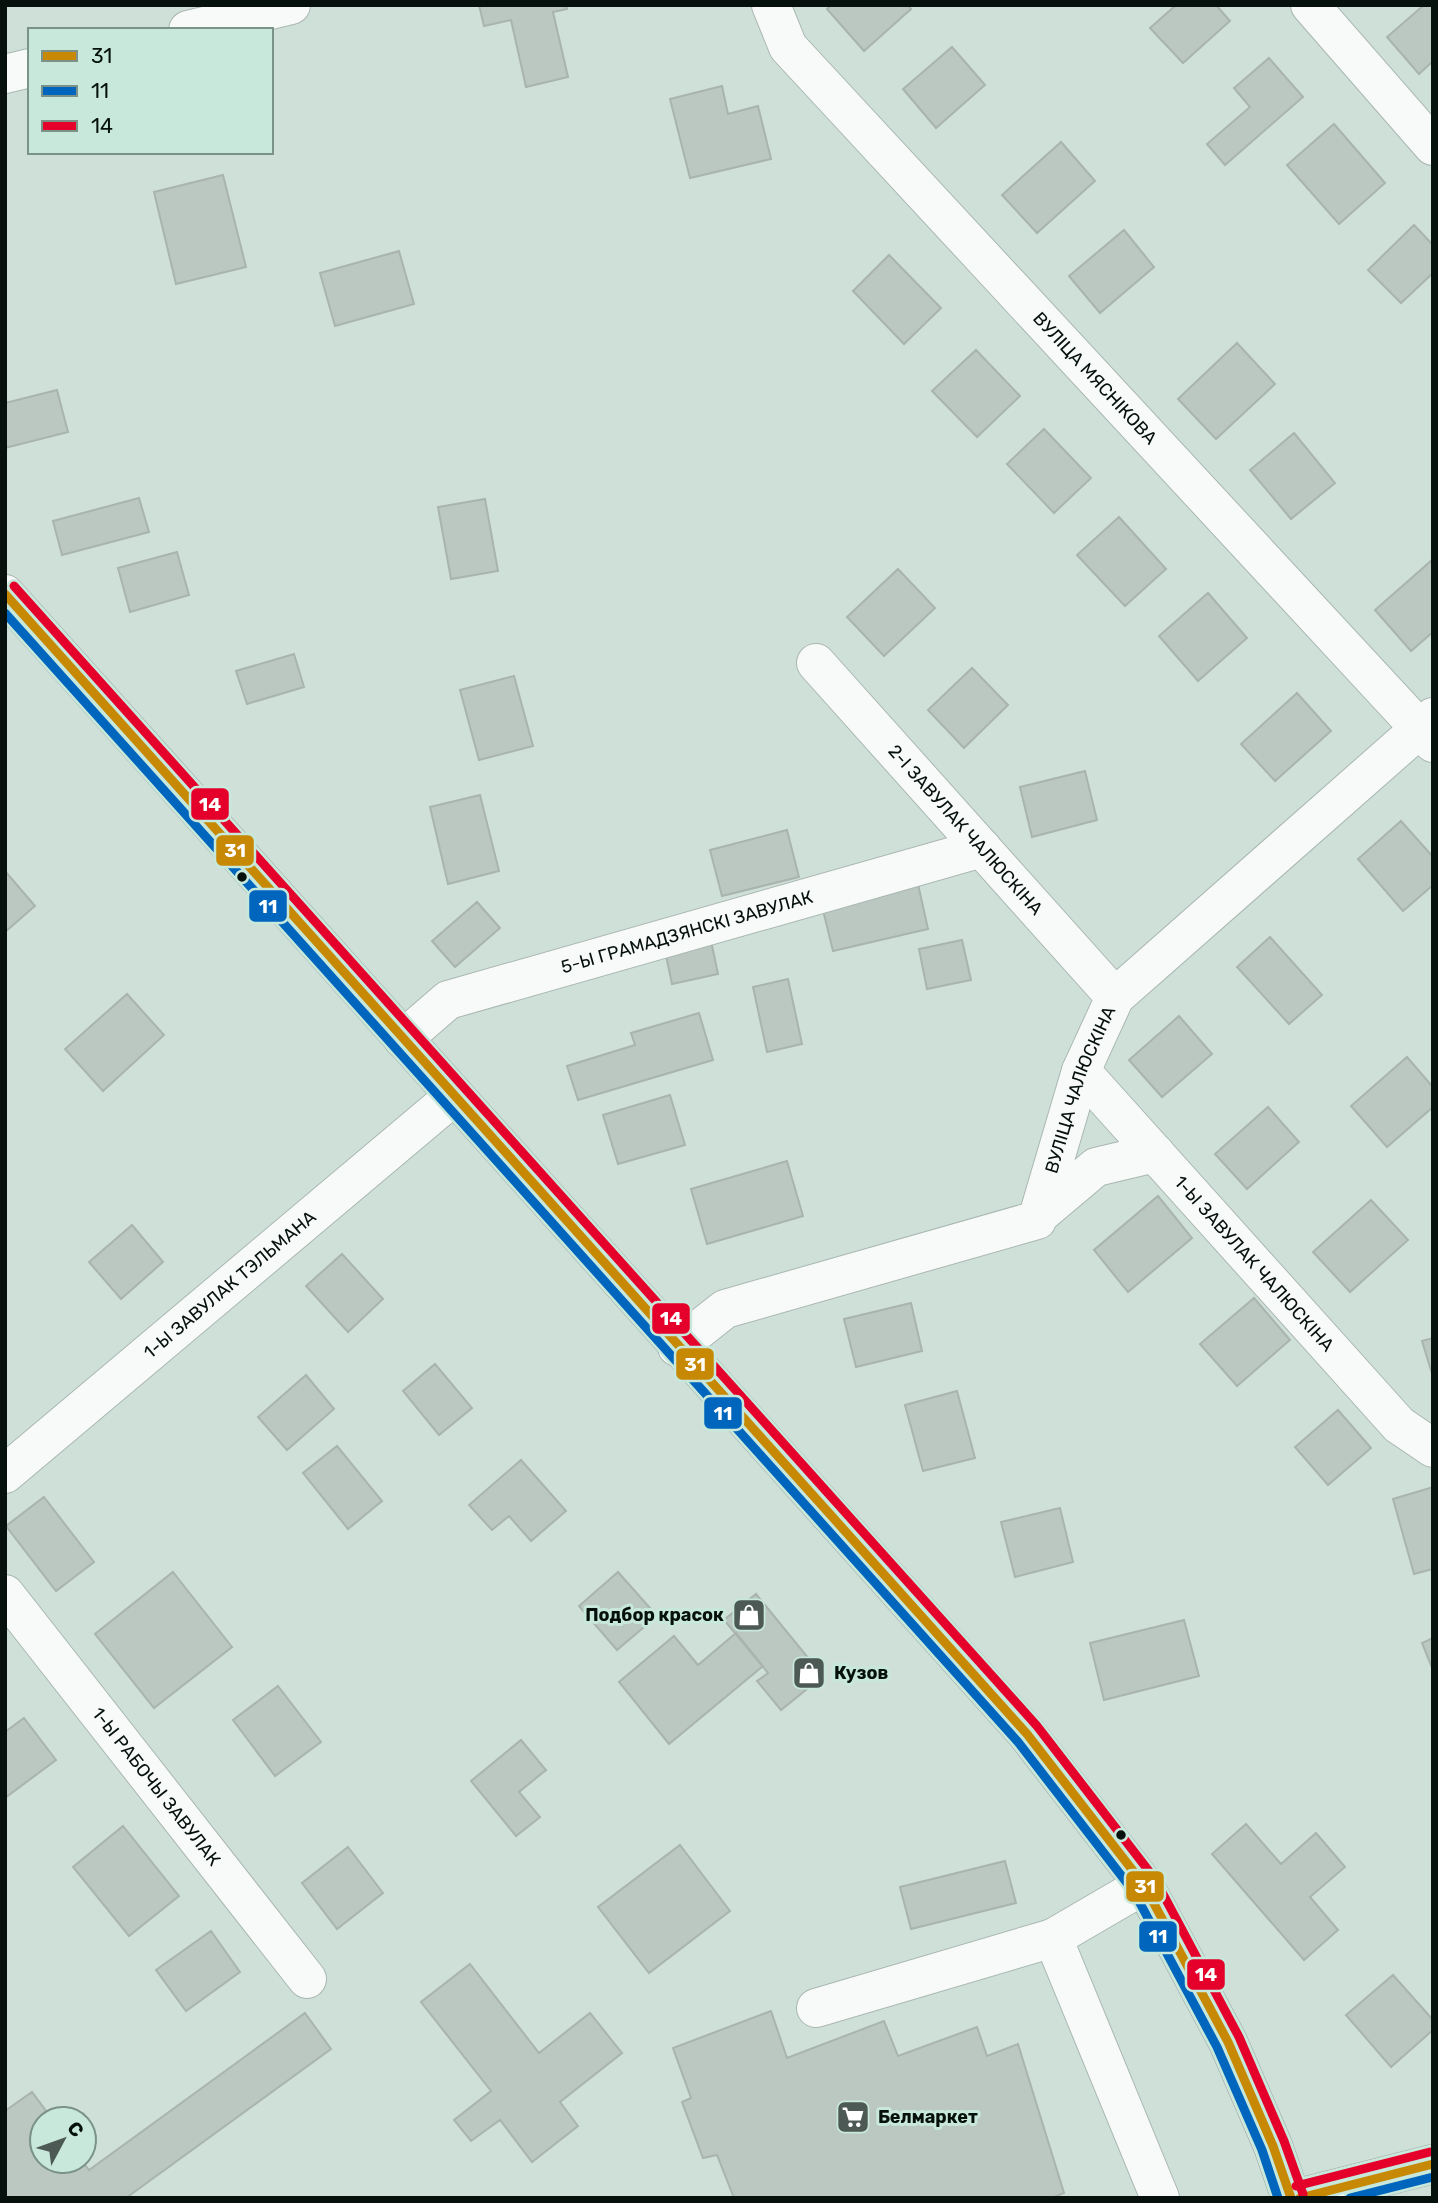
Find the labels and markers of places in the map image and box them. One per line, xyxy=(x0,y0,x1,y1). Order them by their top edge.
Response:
unlabelled marker xyxy=(235,870,249,884)
shop icon: Подбор красок xyxy=(730,1596,768,1634)
place label: Подбор красок xyxy=(585,1604,724,1626)
shop icon: Кузов xyxy=(790,1654,828,1692)
place label: Кузов xyxy=(834,1662,888,1684)
unlabelled marker xyxy=(1114,1828,1128,1842)
supermarket icon: Белмаркет xyxy=(834,2098,872,2136)
place label: Белмаркет xyxy=(878,2106,978,2128)

